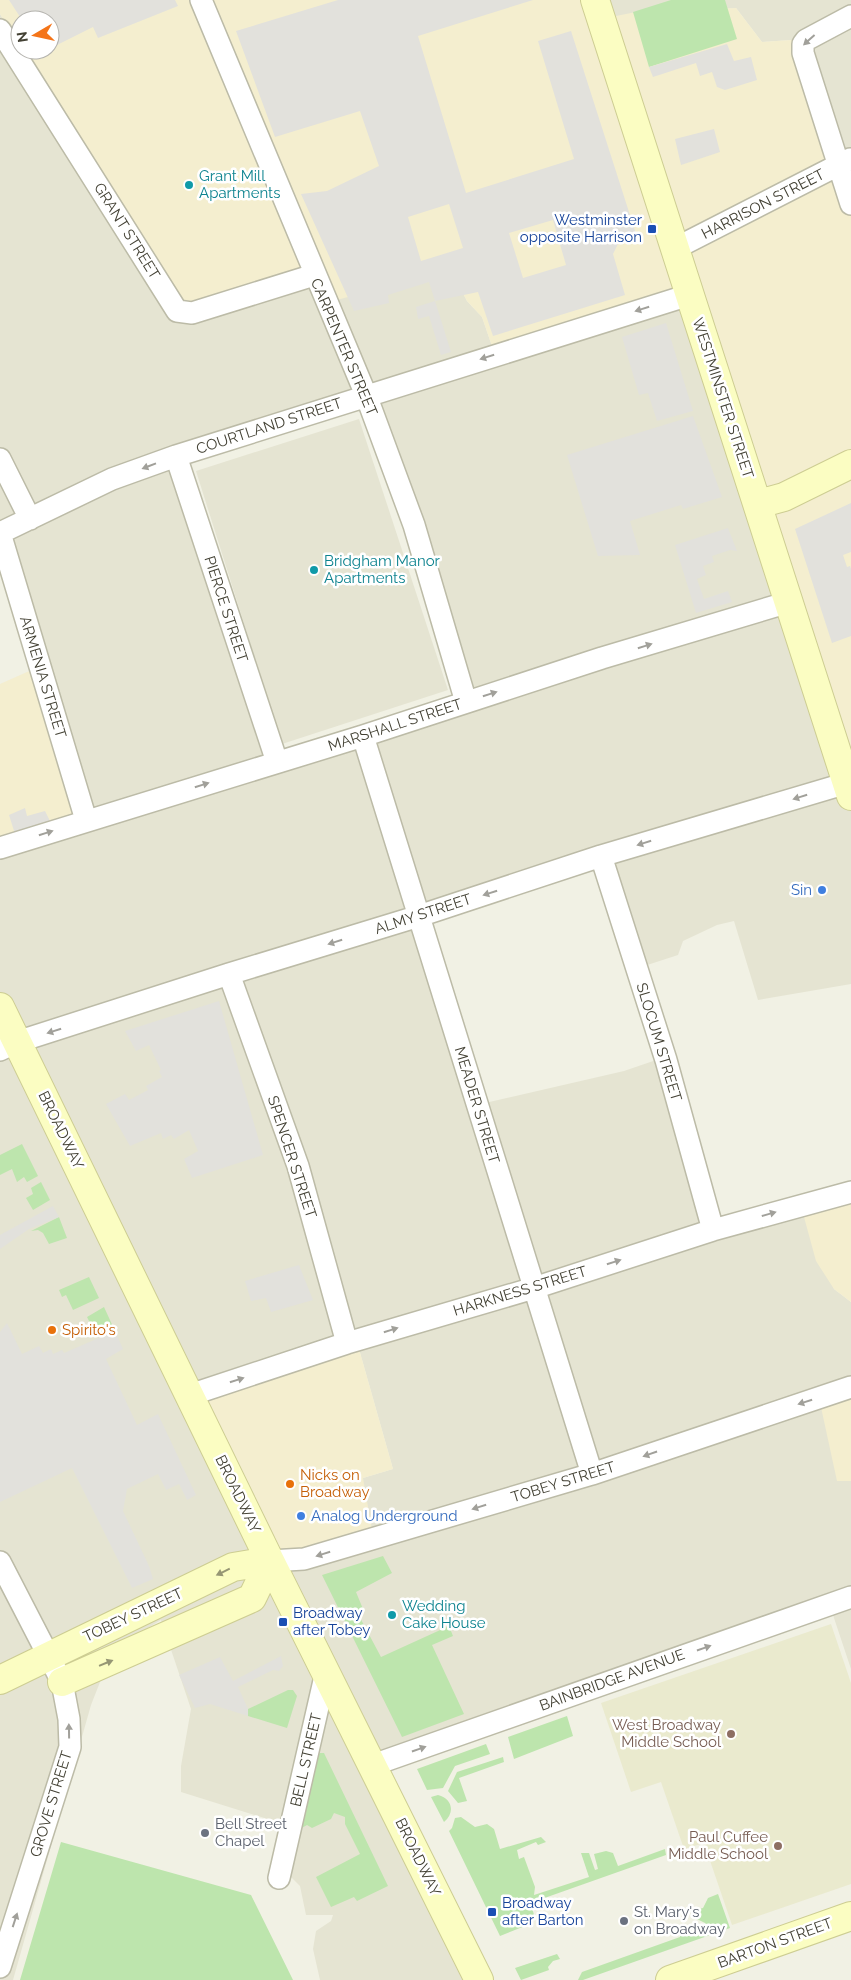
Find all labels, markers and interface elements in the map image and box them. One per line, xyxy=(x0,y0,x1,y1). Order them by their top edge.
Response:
north arrow xyxy=(10,10,60,60)
text: N xyxy=(13,31,31,44)
one-way arrow xyxy=(803,34,815,45)
street label: HARRISON STREET xyxy=(698,165,828,243)
place label: Grant Mill Apartments xyxy=(199,167,280,202)
marker: Grant Mill Apartments xyxy=(183,179,195,191)
street label: GRANT STREET xyxy=(90,180,164,282)
place label: Westminster opposite Harrison xyxy=(520,211,643,246)
marker: Westminster opposite Harrison xyxy=(646,223,658,235)
street label: CARPENTER STREET xyxy=(307,276,381,418)
one-way arrow xyxy=(635,305,650,313)
street label: WESTMINSTER STREET xyxy=(688,315,758,481)
one-way arrow xyxy=(480,354,495,362)
street label: COURTLAND STREET xyxy=(194,394,344,458)
one-way arrow xyxy=(141,462,156,470)
place label: Bridgham Manor Apartments xyxy=(324,552,441,587)
street label: PIERCE STREET xyxy=(200,554,252,664)
marker: Bridgham Manor Apartments xyxy=(308,564,320,576)
street label: ARMENIA STREET xyxy=(16,614,70,740)
one-way arrow xyxy=(638,641,653,649)
one-way arrow xyxy=(483,690,498,698)
street label: MARSHALL STREET xyxy=(326,695,464,755)
one-way arrow xyxy=(194,780,209,788)
one-way arrow xyxy=(792,793,807,801)
one-way arrow xyxy=(39,829,54,836)
one-way arrow xyxy=(637,839,652,847)
place label: Sin xyxy=(791,881,812,899)
marker: Sin xyxy=(816,884,828,896)
street label: ALMY STREET xyxy=(372,890,474,938)
one-way arrow xyxy=(482,890,497,897)
one-way arrow xyxy=(327,938,342,946)
street label: SLOCUM STREET xyxy=(632,981,686,1103)
one-way arrow xyxy=(46,1027,61,1035)
street label: MEADER STREET xyxy=(451,1044,503,1166)
street label: BROADWAY xyxy=(34,1088,88,1172)
street label: SPENCER STREET xyxy=(264,1094,320,1220)
one-way arrow xyxy=(761,1210,776,1218)
one-way arrow xyxy=(606,1258,621,1265)
street label: HARKNESS STREET xyxy=(451,1262,589,1320)
place label: Spirito's xyxy=(62,1321,116,1339)
marker: Spirito's xyxy=(46,1324,58,1336)
one-way arrow xyxy=(384,1326,399,1334)
one-way arrow xyxy=(229,1376,244,1383)
one-way arrow xyxy=(797,1399,812,1407)
one-way arrow xyxy=(643,1451,658,1458)
street label: BROADWAY xyxy=(211,1452,265,1536)
street label: TOBEY STREET xyxy=(509,1458,617,1506)
place label: Nicks on Broadway xyxy=(300,1466,370,1501)
marker: Nicks on Broadway xyxy=(284,1478,296,1490)
one-way arrow xyxy=(471,1504,486,1512)
place label: Analog Underground xyxy=(311,1507,458,1525)
marker: Analog Underground xyxy=(295,1510,307,1522)
one-way arrow xyxy=(315,1550,330,1558)
one-way arrow xyxy=(216,1568,230,1576)
street label: TOBEY STREET xyxy=(80,1584,186,1646)
place label: Wedding Cake House xyxy=(402,1597,486,1632)
place label: Broadway after Tobey xyxy=(293,1604,370,1639)
marker: Wedding Cake House xyxy=(386,1609,398,1621)
marker: Broadway after Tobey xyxy=(277,1616,289,1628)
one-way arrow xyxy=(696,1643,711,1651)
street label: BAINBRIDGE AVENUE xyxy=(537,1645,687,1715)
one-way arrow xyxy=(99,1658,114,1666)
street label: BELL STREET xyxy=(286,1711,326,1809)
place label: West Broadway Middle School xyxy=(612,1716,722,1751)
one-way arrow xyxy=(65,1723,73,1739)
marker: West Broadway Middle School xyxy=(725,1728,737,1740)
one-way arrow xyxy=(412,1745,427,1753)
street label: GROVE STREET xyxy=(26,1749,76,1859)
place label: Bell Street Chapel xyxy=(215,1815,287,1850)
street label: BROADWAY xyxy=(391,1815,445,1899)
marker: Bell Street Chapel xyxy=(199,1827,211,1839)
place label: Paul Cuffee Middle School xyxy=(668,1828,769,1863)
marker: Paul Cuffee Middle School xyxy=(772,1840,784,1852)
place label: Broadway after Barton xyxy=(502,1894,584,1929)
place label: St. Mary's on Broadway xyxy=(634,1903,725,1938)
marker: Broadway after Barton xyxy=(486,1906,498,1918)
one-way arrow xyxy=(12,1913,20,1928)
street label: BARTON STREET xyxy=(715,1914,835,1972)
marker: St. Mary's on Broadway xyxy=(618,1915,630,1927)

